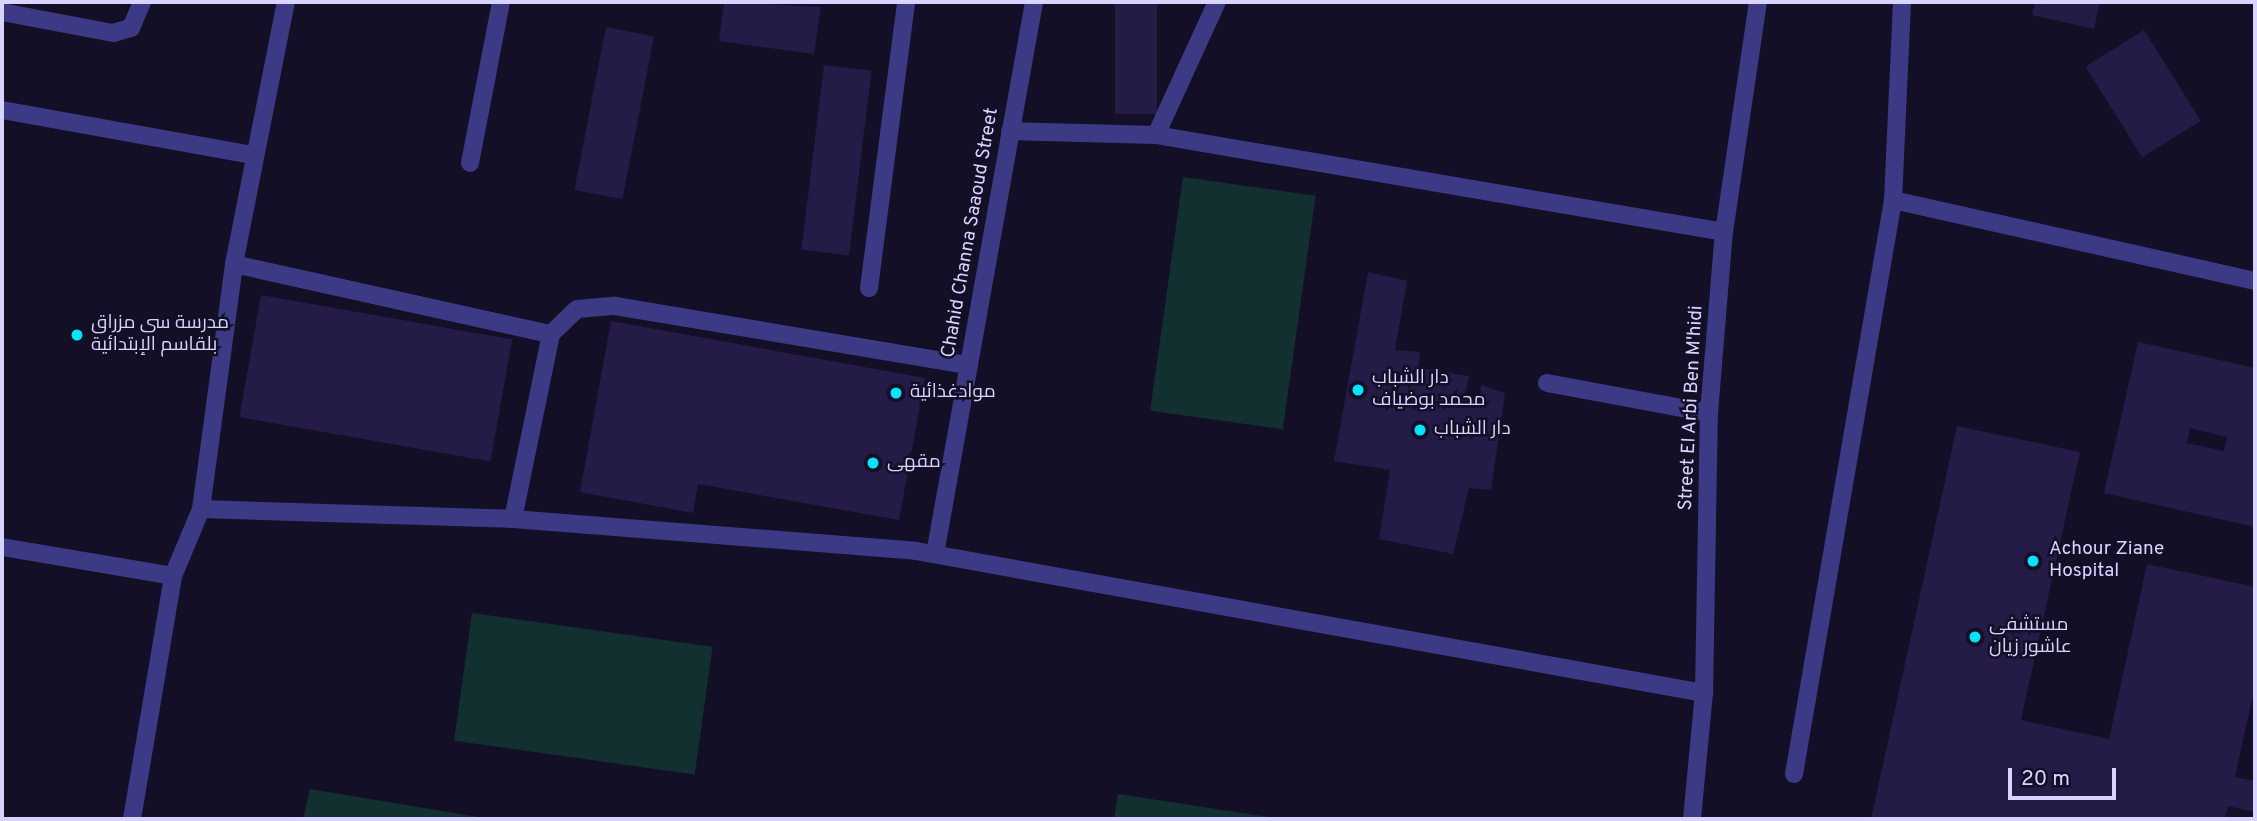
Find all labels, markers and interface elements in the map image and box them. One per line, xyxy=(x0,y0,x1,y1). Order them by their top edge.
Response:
street label: Chahid Channa Saaoud Street xyxy=(938,106,1004,360)
street label: Street El Arbi Ben M'hidi xyxy=(1675,304,1709,512)
place label: مدرسة سي مزراق بلقاسم الإبتدائية xyxy=(91,313,229,357)
marker: مدرسة سي مزراق بلقاسم الإبتدائية xyxy=(69,327,85,343)
place label: دار الشباب محمد بوضياف xyxy=(1372,368,1486,412)
place label: موادغذائية xyxy=(910,382,996,404)
marker: دار الشباب محمد بوضياف xyxy=(1350,382,1366,398)
marker: موادغذائية xyxy=(888,385,904,401)
place label: دار الشباب xyxy=(1434,419,1511,441)
marker: دار الشباب xyxy=(1412,422,1428,438)
place label: مقهى xyxy=(887,452,941,474)
marker: مقهى xyxy=(865,455,881,471)
place label: Achour Ziane Hospital xyxy=(2049,539,2164,583)
marker: Achour Ziane Hospital xyxy=(2023,551,2043,571)
place label: مستشفى عاشور زيان xyxy=(1989,615,2072,659)
marker: مستشفى عاشور زيان xyxy=(1967,629,1983,645)
scale bar xyxy=(2012,754,2120,798)
text: 20 m xyxy=(2021,766,2070,793)

